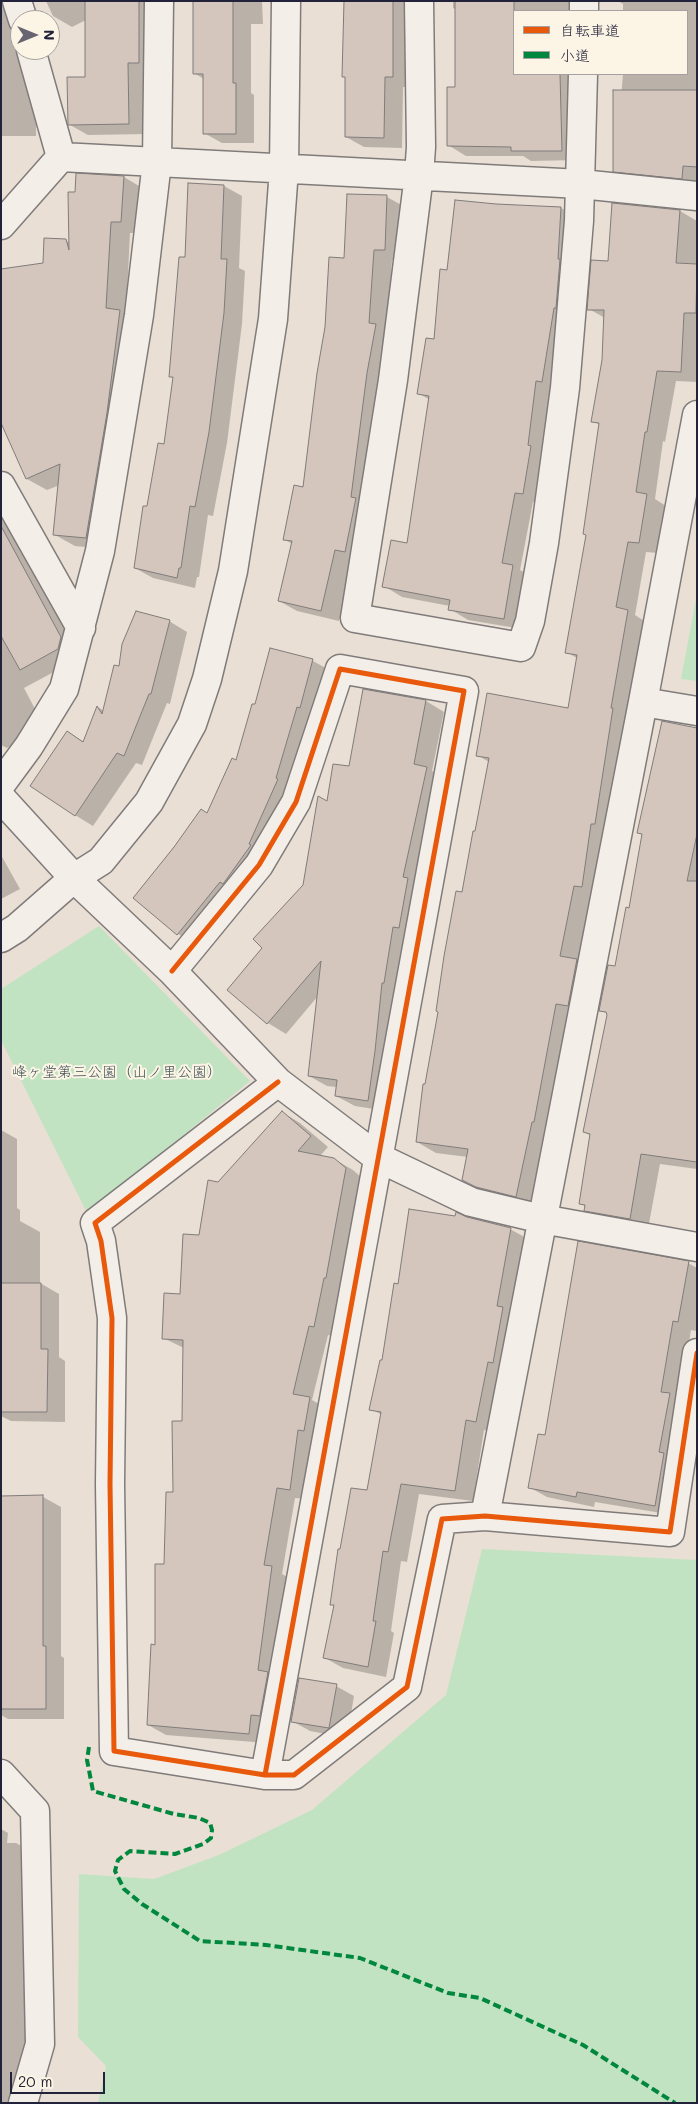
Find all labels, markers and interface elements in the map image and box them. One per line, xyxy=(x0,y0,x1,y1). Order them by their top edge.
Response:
north arrow xyxy=(10,10,60,60)
legend xyxy=(513,10,688,75)
text: 自転車道 xyxy=(560,20,620,40)
text: N xyxy=(40,30,59,40)
text: 小道 xyxy=(560,45,590,65)
park label: 峰ヶ堂第三公園（山ノ里公園） xyxy=(12,1063,222,1081)
scale bar xyxy=(12,2062,108,2094)
text: 20 m xyxy=(18,2071,52,2091)

